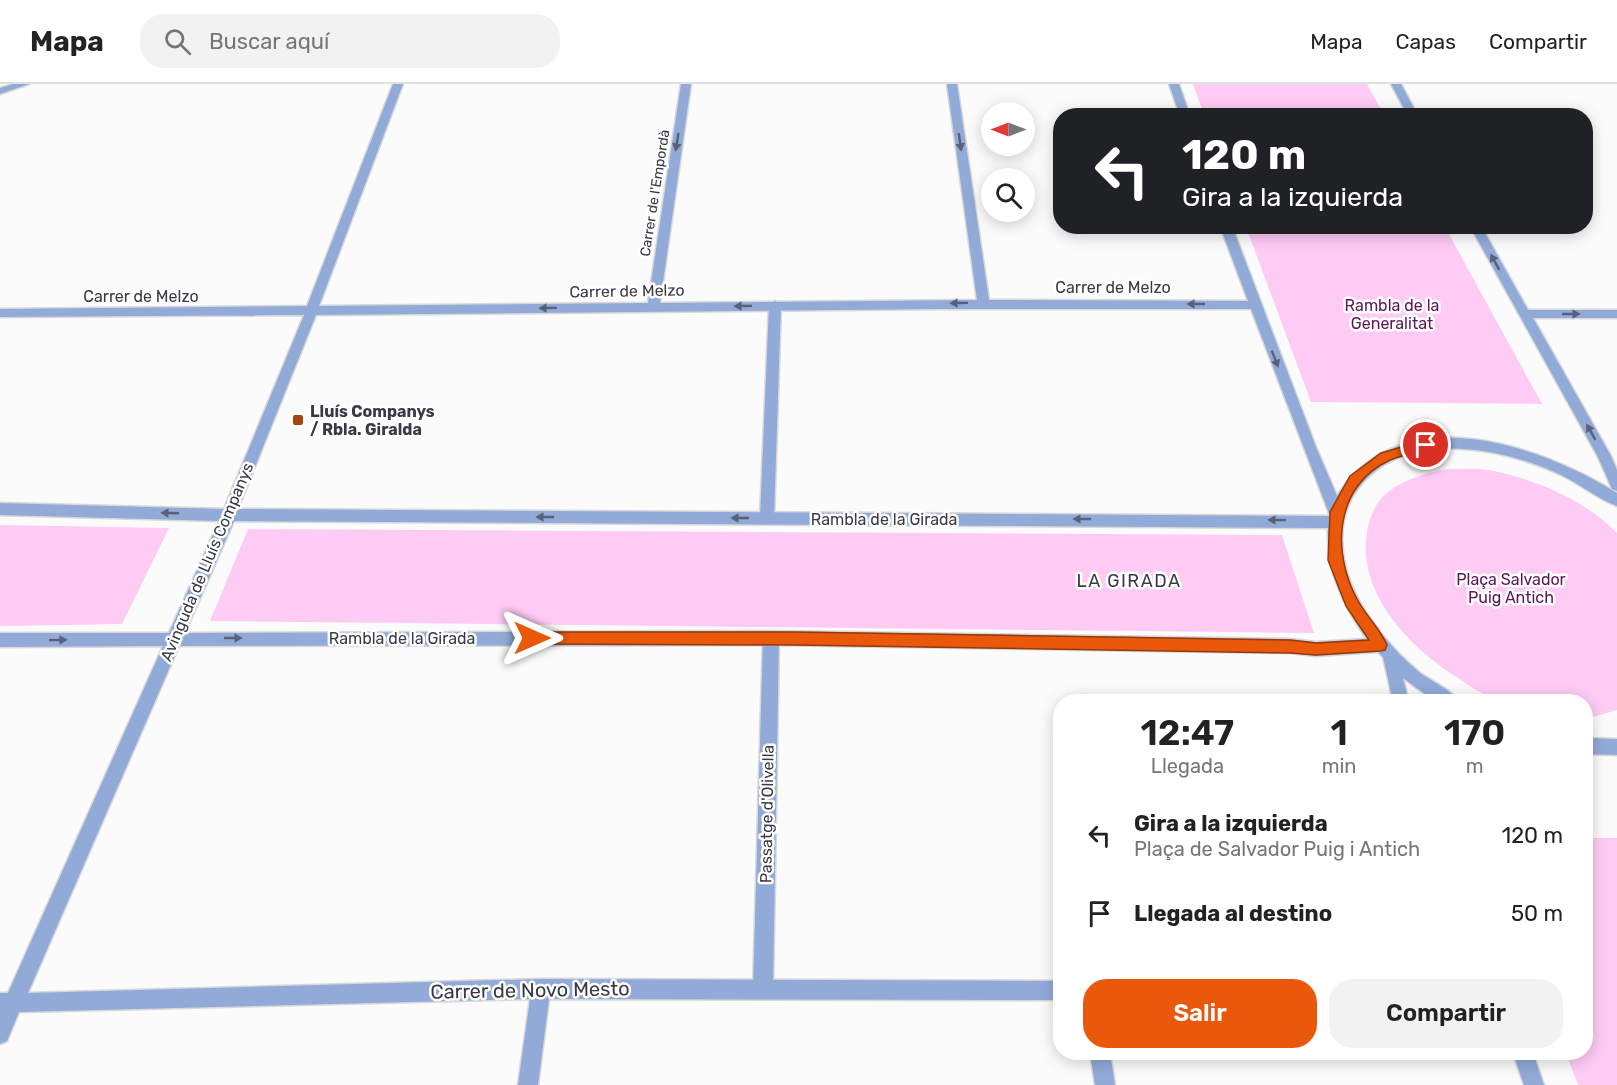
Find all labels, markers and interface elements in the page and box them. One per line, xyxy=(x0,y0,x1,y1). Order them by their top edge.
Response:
search box xyxy=(140,14,560,68)
text: Mapa xyxy=(30,25,104,58)
icon: search xyxy=(161,25,194,58)
text: Buscar aquí xyxy=(209,28,329,55)
text: Mapa xyxy=(1310,29,1363,54)
text: Capas xyxy=(1396,29,1456,54)
text: Compartir xyxy=(1489,29,1587,54)
north arrow xyxy=(981,102,1035,156)
map controls xyxy=(981,102,1035,222)
street label: Carrer de l'Empordà xyxy=(637,128,673,258)
text: 120 m xyxy=(1182,130,1306,180)
one-way arrow xyxy=(673,132,682,151)
icon: left xyxy=(1083,132,1161,210)
one-way arrow xyxy=(956,133,965,152)
button: search xyxy=(981,168,1035,222)
text: Gira a la izquierda xyxy=(1182,181,1403,213)
one-way arrow xyxy=(1490,254,1501,270)
street label: Carrer de Melzo xyxy=(1055,278,1171,297)
street label: Carrer de Melzo xyxy=(569,280,685,302)
street label: Carrer de Melzo xyxy=(83,287,199,306)
park label: Rambla de la Generalitat xyxy=(1345,296,1439,333)
one-way arrow xyxy=(949,298,968,308)
one-way arrow xyxy=(1186,299,1205,309)
one-way arrow xyxy=(733,301,752,311)
one-way arrow xyxy=(538,304,557,313)
one-way arrow xyxy=(1561,309,1580,319)
one-way arrow xyxy=(1271,351,1281,369)
place label: Lluís Companys / Rbla. Giralda xyxy=(310,402,435,439)
marker: Lluís Companys / Rbla. Giralda xyxy=(291,413,305,427)
pin xyxy=(1400,419,1451,470)
one-way arrow xyxy=(1586,423,1596,440)
icon: arrive xyxy=(1409,428,1442,461)
street label: Avinguda de Lluís Companys xyxy=(157,460,257,664)
one-way arrow xyxy=(161,509,180,518)
street label: Rambla de la Girada xyxy=(811,510,957,529)
one-way arrow xyxy=(535,512,554,522)
one-way arrow xyxy=(730,513,749,523)
one-way arrow xyxy=(1072,514,1091,524)
one-way arrow xyxy=(1267,515,1286,525)
district label: LA GIRADA xyxy=(1077,570,1181,592)
park label: Plaça Salvador Puig Antich xyxy=(1456,570,1566,607)
position arrow xyxy=(500,606,564,670)
street label: Rambla de la Girada xyxy=(329,629,475,648)
one-way arrow xyxy=(223,633,242,643)
one-way arrow xyxy=(49,635,68,644)
text: 12:47 xyxy=(1141,711,1234,754)
text: 1 xyxy=(1330,711,1348,754)
text: 170 xyxy=(1444,711,1505,754)
street label: Passatge d'Olivella xyxy=(756,745,778,883)
text: Llegada xyxy=(1151,754,1224,778)
text: min xyxy=(1322,754,1356,778)
text: m xyxy=(1466,754,1484,778)
text: Gira a la izquierda xyxy=(1134,810,1328,837)
icon: left xyxy=(1083,819,1116,852)
text: 120 m xyxy=(1502,822,1563,849)
text: Plaça de Salvador Puig i Antich xyxy=(1134,837,1420,861)
icon: arrive xyxy=(1083,897,1116,930)
text: Llegada al destino xyxy=(1134,900,1332,927)
text: 50 m xyxy=(1511,900,1563,927)
street label: Carrer de Novo Mesto xyxy=(430,976,630,1004)
button: Salir xyxy=(1083,979,1317,1048)
button: Compartir xyxy=(1329,979,1563,1048)

